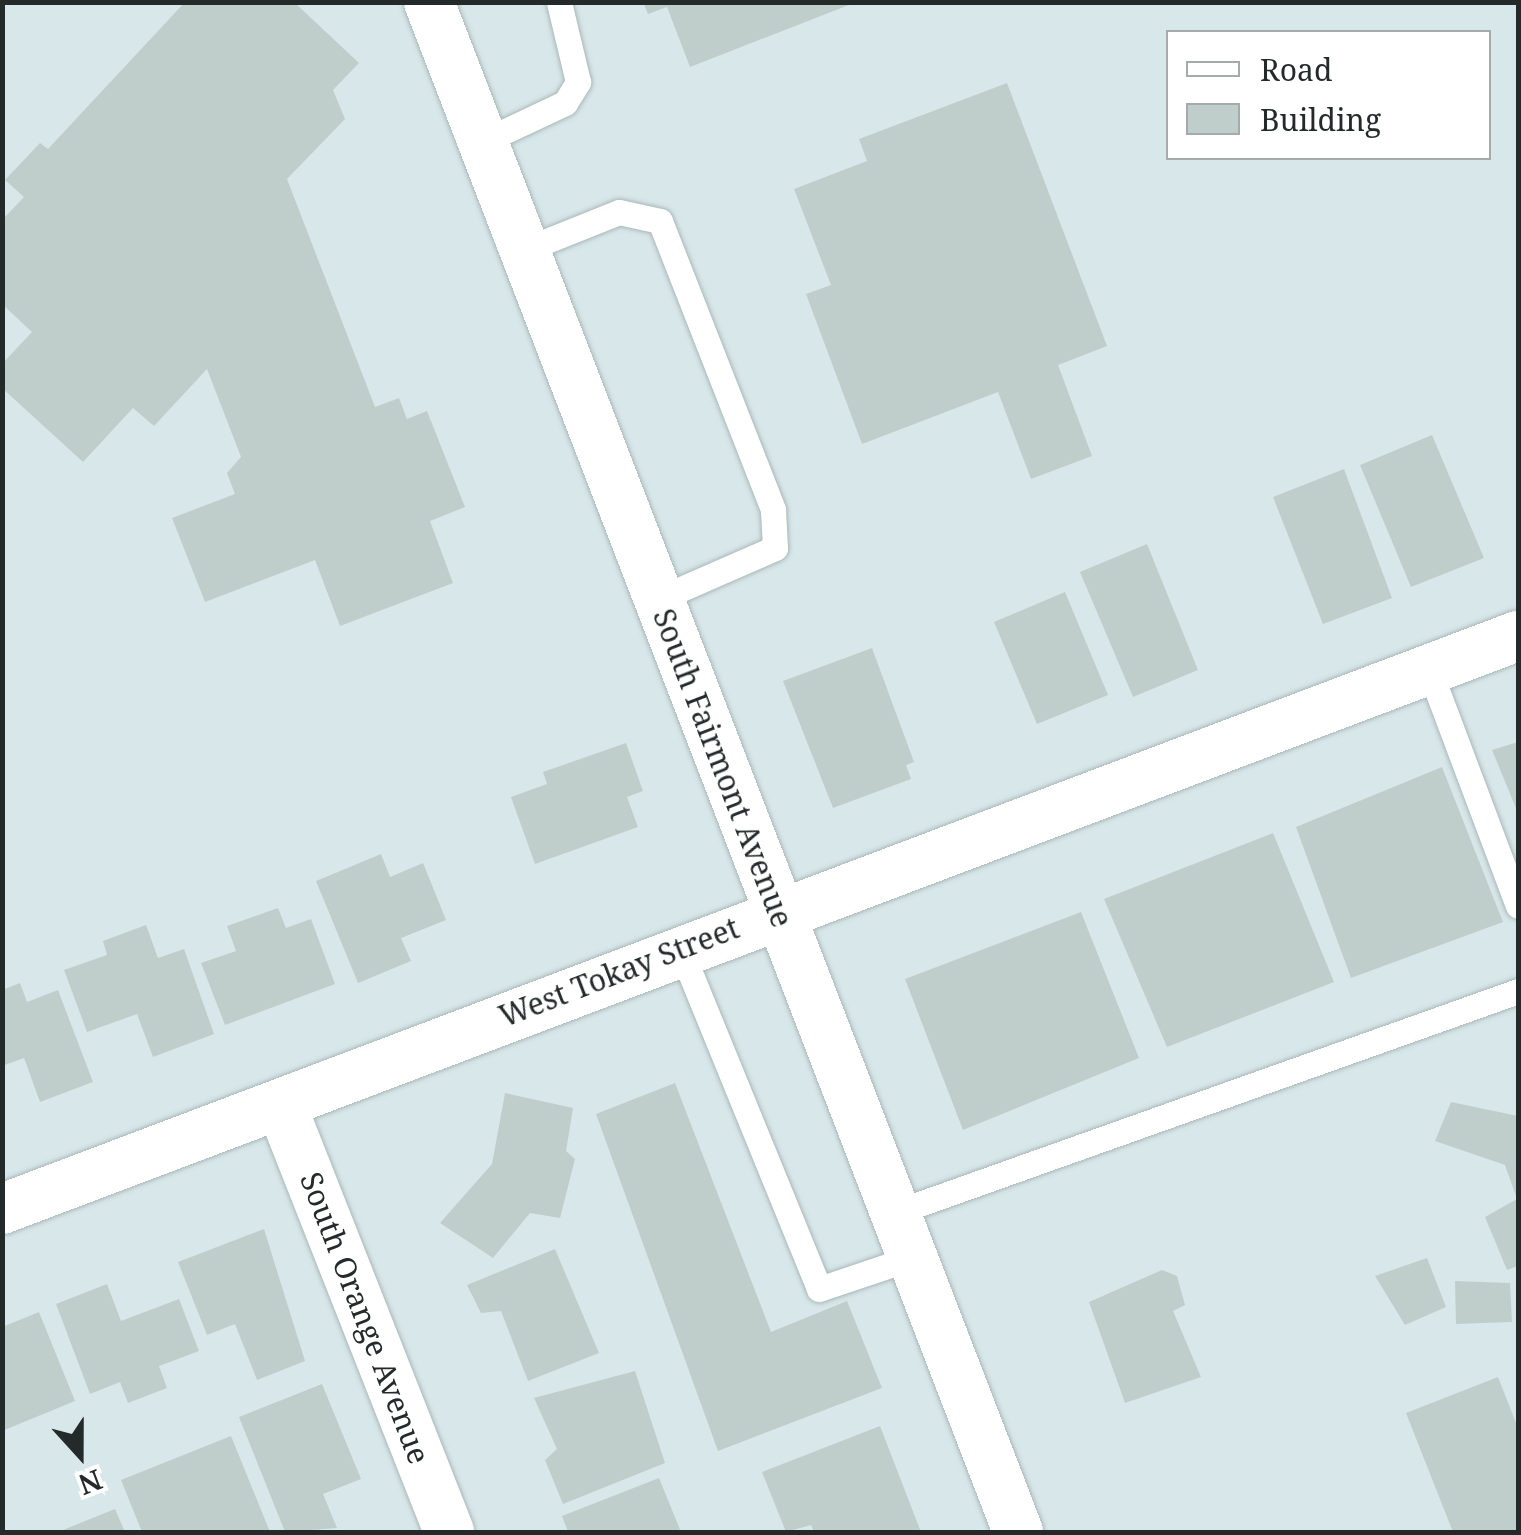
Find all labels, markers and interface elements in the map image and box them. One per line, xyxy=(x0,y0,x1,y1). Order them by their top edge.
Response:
legend xyxy=(1166,30,1491,160)
text: Road xyxy=(1260,49,1332,90)
text: Building xyxy=(1260,99,1381,140)
street label: South Fairmont Avenue xyxy=(646,604,800,932)
street label: West Tokay Street xyxy=(494,910,744,1034)
street label: South Orange Avenue xyxy=(293,1167,437,1469)
north arrow xyxy=(30,1405,130,1505)
text: N xyxy=(74,1461,108,1505)

